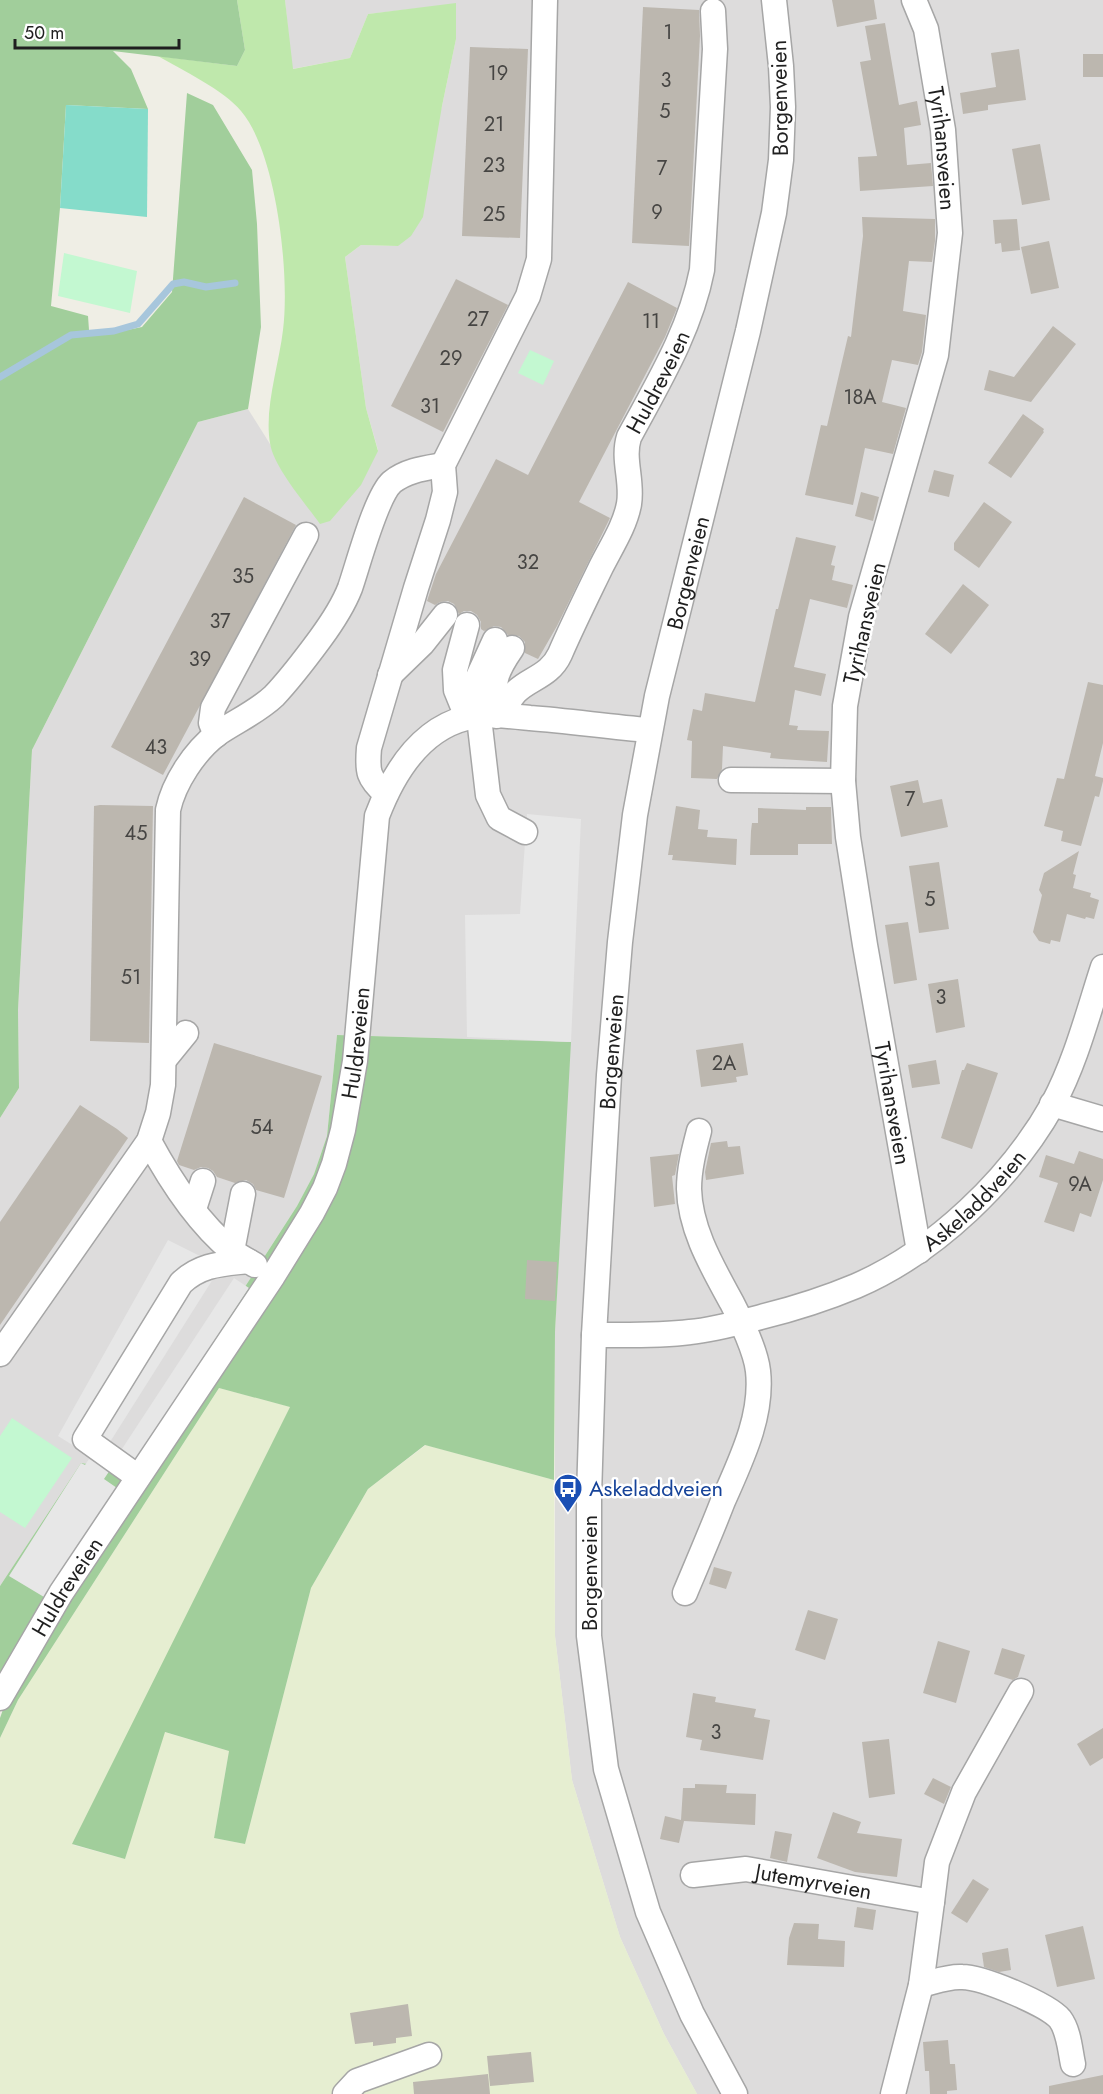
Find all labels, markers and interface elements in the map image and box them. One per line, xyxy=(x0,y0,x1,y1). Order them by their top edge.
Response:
scale bar xyxy=(15,12,178,50)
house number: 1 xyxy=(664,18,673,47)
text: 50 m xyxy=(24,20,64,46)
street label: Borgenveien xyxy=(762,40,796,156)
house number: 19 xyxy=(488,59,508,88)
house number: 3 xyxy=(661,66,672,95)
street label: Tyrihansveien xyxy=(920,84,964,211)
house number: 5 xyxy=(659,97,671,126)
house number: 21 xyxy=(484,110,504,139)
house number: 23 xyxy=(483,151,505,180)
house number: 7 xyxy=(657,154,668,183)
house number: 9 xyxy=(651,198,663,227)
house number: 25 xyxy=(483,200,505,229)
house number: 27 xyxy=(467,305,489,334)
house number: 11 xyxy=(642,307,660,336)
street label: Huldreveien xyxy=(618,325,698,439)
house number: 29 xyxy=(440,344,462,373)
house number: 18A xyxy=(844,383,877,412)
house number: 31 xyxy=(420,392,440,421)
street label: Borgenveien xyxy=(658,512,717,633)
house number: 32 xyxy=(517,548,539,577)
street label: Tyrihansveien xyxy=(834,559,894,687)
house number: 35 xyxy=(232,562,254,591)
house number: 37 xyxy=(209,607,231,636)
house number: 39 xyxy=(189,645,211,674)
house number: 43 xyxy=(145,733,167,762)
house number: 7 xyxy=(905,785,916,814)
house number: 45 xyxy=(125,819,147,848)
house number: 5 xyxy=(924,885,936,914)
house number: 51 xyxy=(121,963,141,992)
house number: 3 xyxy=(936,983,947,1012)
street label: Huldreveien xyxy=(333,986,378,1101)
street label: Borgenveien xyxy=(591,992,632,1111)
street label: Tyrihansveien xyxy=(866,1039,919,1167)
house number: 2A xyxy=(712,1049,737,1078)
house number: 54 xyxy=(251,1113,274,1142)
street label: Askeladdveien xyxy=(916,1143,1034,1259)
house number: 9A xyxy=(1068,1170,1092,1199)
bus stop icon: Askeladdveien xyxy=(552,1472,584,1514)
place label: Askeladdveien xyxy=(589,1472,723,1504)
street label: Borgenveien xyxy=(573,1515,605,1631)
street label: Huldreveien xyxy=(23,1530,110,1642)
house number: 3 xyxy=(711,1718,722,1747)
street label: Jutemyrveien xyxy=(750,1854,874,1907)

